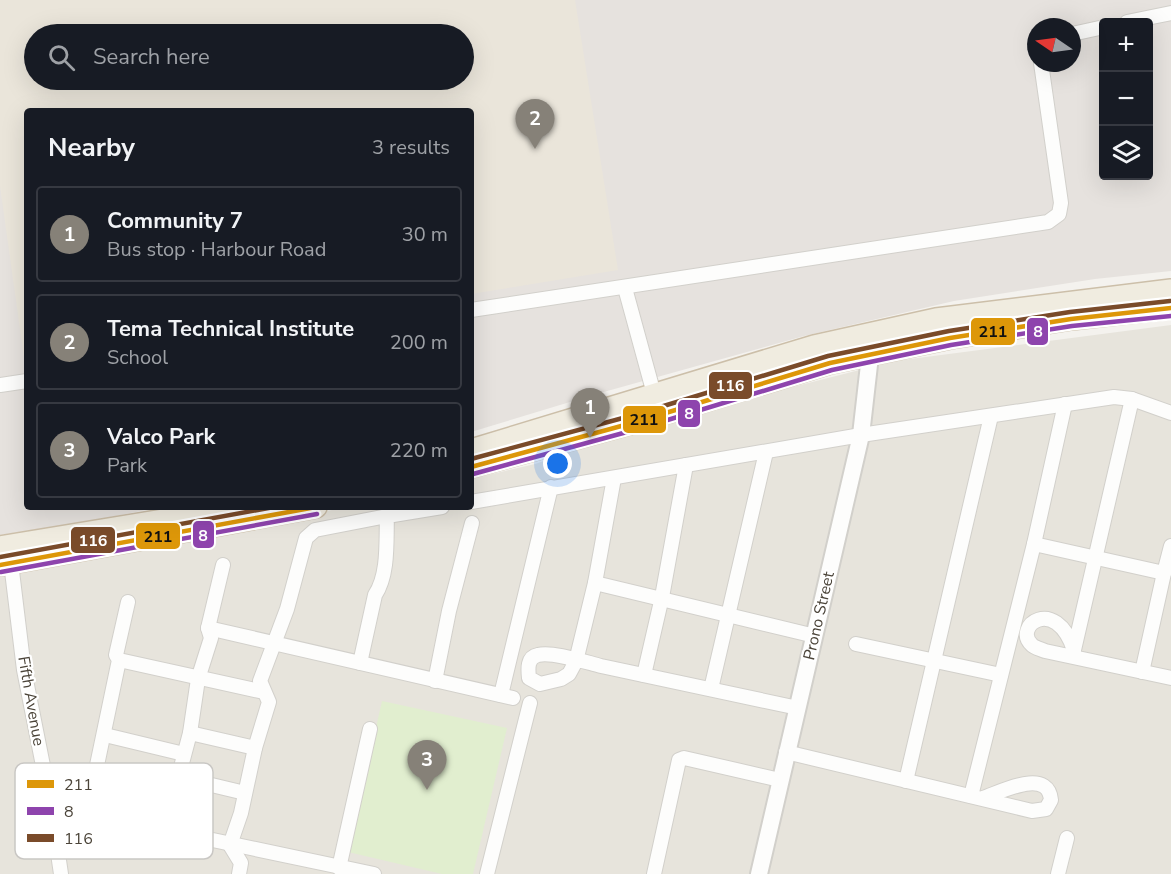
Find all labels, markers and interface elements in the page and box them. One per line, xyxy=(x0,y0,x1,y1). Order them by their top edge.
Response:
north arrow xyxy=(1027,18,1081,72)
map controls xyxy=(1099,18,1153,180)
button: + xyxy=(1099,18,1153,72)
search box xyxy=(24,24,474,90)
icon: search xyxy=(45,41,78,74)
text: Search here xyxy=(93,42,210,72)
button: − xyxy=(1099,72,1153,126)
pin: 2 xyxy=(516,100,554,149)
button: layers xyxy=(1099,126,1153,180)
text: Nearby xyxy=(48,130,135,165)
text: 3 results xyxy=(372,134,450,161)
text: Community 7 xyxy=(107,206,243,236)
text: 1 xyxy=(64,221,76,248)
text: 30 m xyxy=(402,221,448,248)
text: Bus stop · Harbour Road xyxy=(107,236,326,263)
text: Tema Technical Institute xyxy=(107,314,354,344)
line badge: 211 xyxy=(970,317,1016,346)
line badge: 8 xyxy=(1026,317,1049,346)
text: 211 xyxy=(979,321,1007,343)
text: 8 xyxy=(1033,321,1043,343)
text: 2 xyxy=(64,329,76,356)
text: 200 m xyxy=(390,329,448,356)
text: School xyxy=(107,344,168,371)
line badge: 116 xyxy=(708,371,753,400)
text: 116 xyxy=(716,375,744,397)
pin: 1 xyxy=(570,388,610,438)
line badge: 8 xyxy=(677,399,701,428)
text: 8 xyxy=(684,403,694,425)
line badge: 211 xyxy=(622,405,667,434)
text: 211 xyxy=(630,409,658,431)
text: Valco Park xyxy=(107,422,215,452)
text: 3 xyxy=(64,437,76,464)
text: 220 m xyxy=(390,437,448,464)
your location xyxy=(543,449,572,478)
text: Park xyxy=(107,452,147,479)
line badge: 8 xyxy=(192,520,215,549)
line badge: 211 xyxy=(135,522,181,550)
text: 8 xyxy=(198,525,208,547)
line badge: 116 xyxy=(70,526,116,554)
text: 211 xyxy=(144,526,172,548)
text: 116 xyxy=(79,530,107,552)
street label: Prono Street xyxy=(798,569,840,662)
street label: Fifth Avenue xyxy=(12,654,50,748)
pin: 3 xyxy=(408,740,446,790)
legend xyxy=(15,763,213,859)
text: 211 xyxy=(64,774,93,796)
text: 8 xyxy=(64,801,74,823)
text: 116 xyxy=(64,828,93,850)

